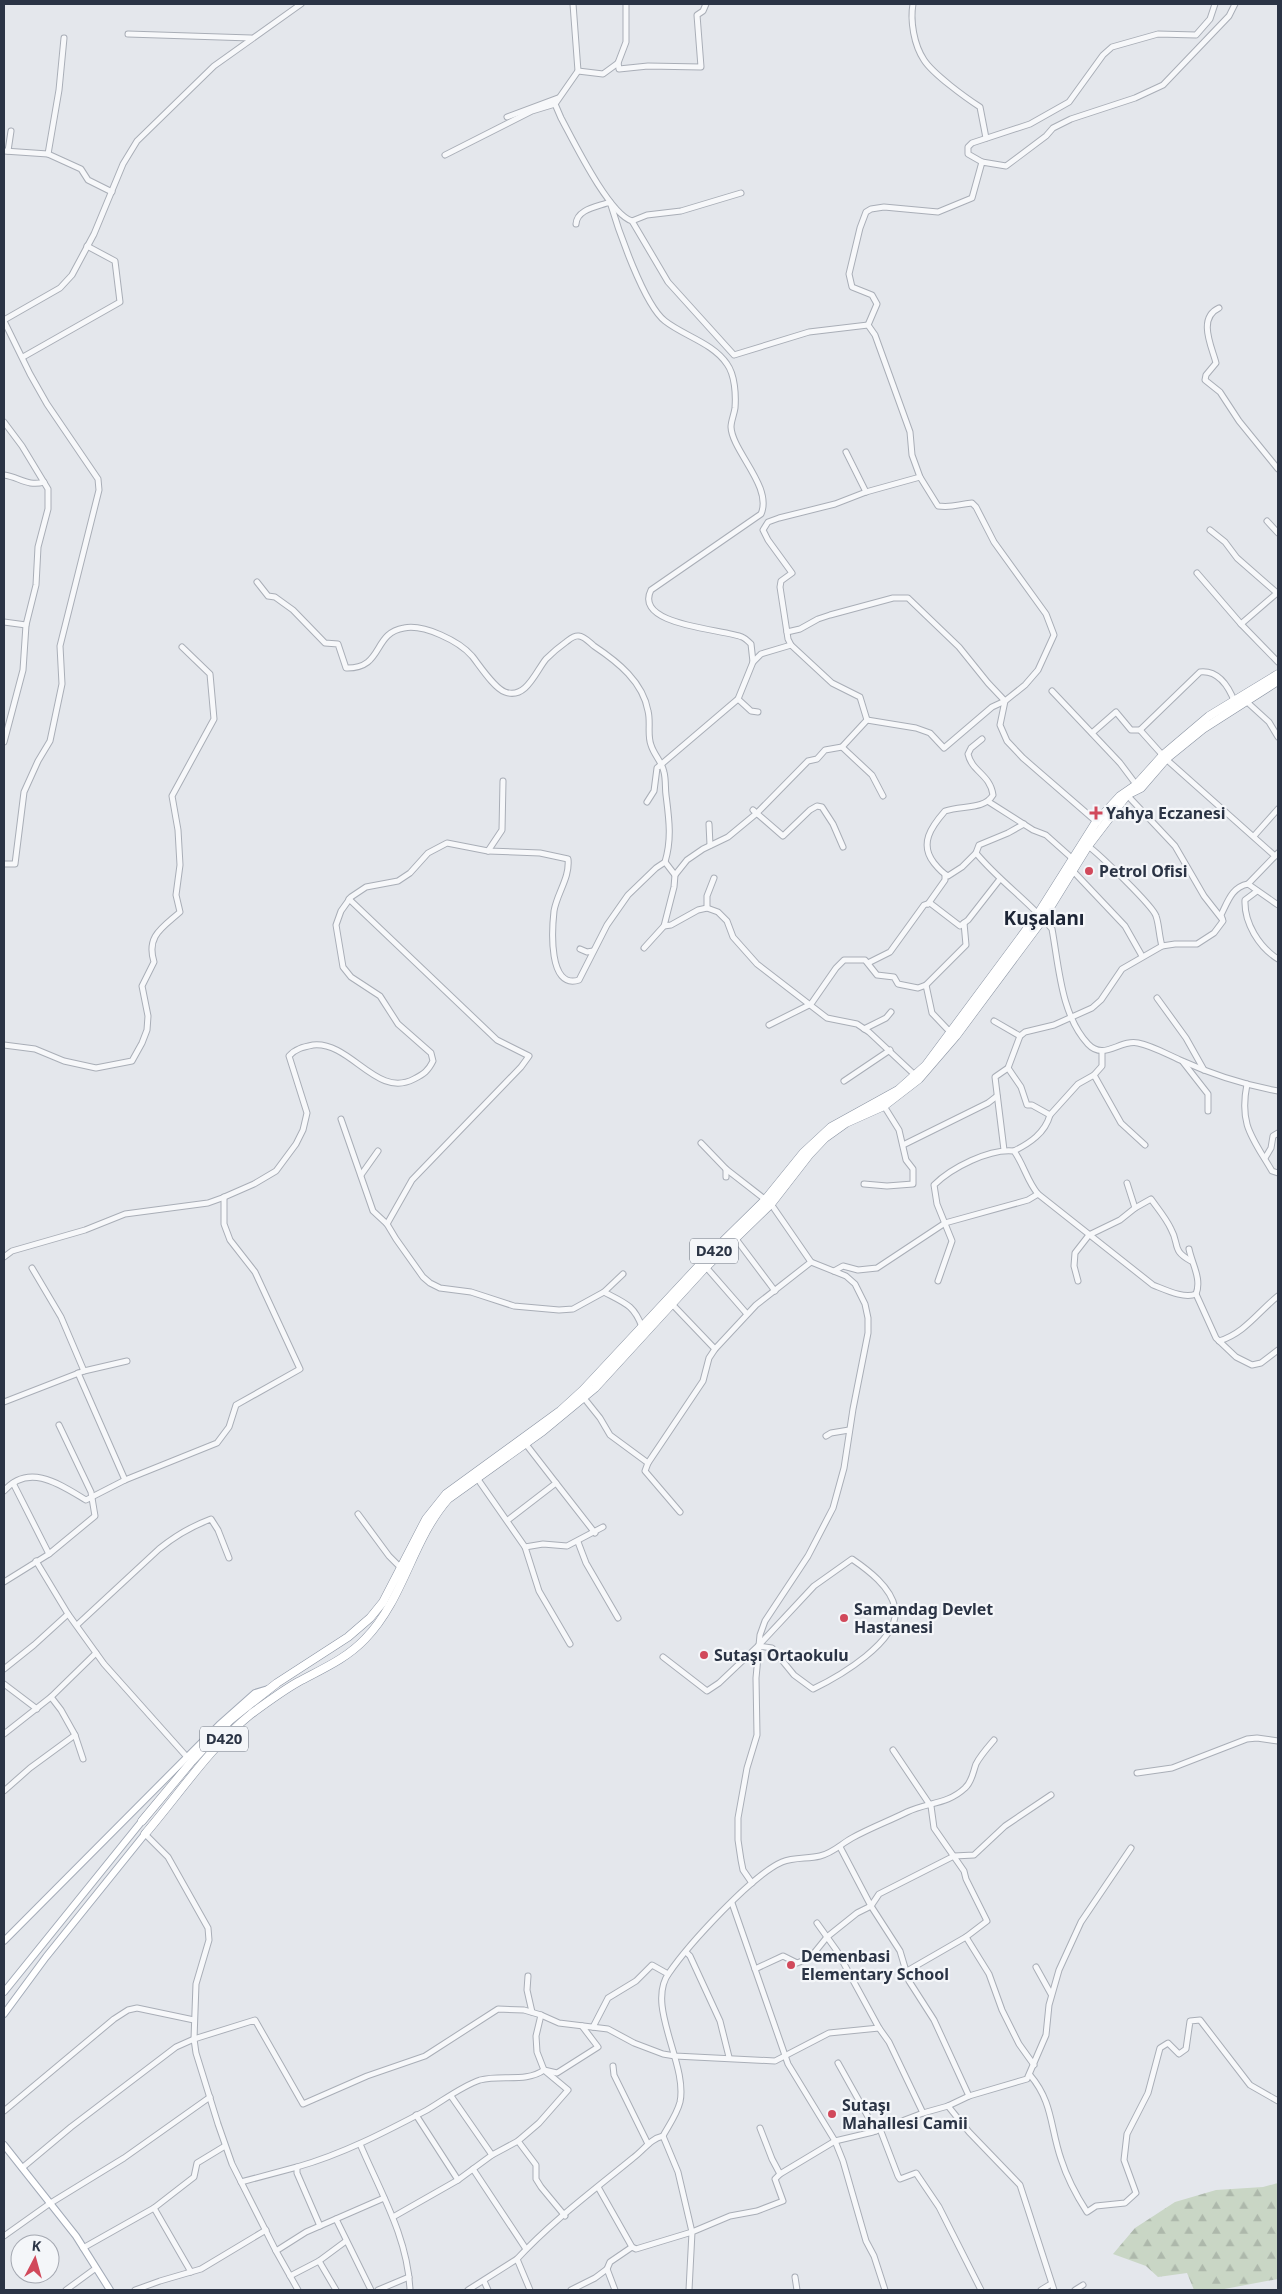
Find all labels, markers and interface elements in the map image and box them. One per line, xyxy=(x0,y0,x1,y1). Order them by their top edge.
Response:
place label: Yahya Eczanesi xyxy=(1106,802,1226,824)
marker: Yahya Eczanesi xyxy=(1090,807,1102,819)
place label: Petrol Ofisi xyxy=(1099,860,1188,882)
marker: Petrol Ofisi xyxy=(1083,865,1095,877)
district label: Kuşalanı xyxy=(1004,905,1084,931)
road number: D420 xyxy=(690,1238,738,1264)
place label: Samandag Devlet Hastanesi xyxy=(854,1598,993,1638)
marker: Samandag Devlet Hastanesi xyxy=(838,1612,850,1624)
place label: Sutaşı Ortaokulu xyxy=(714,1644,849,1666)
marker: Sutaşı Ortaokulu xyxy=(698,1649,710,1661)
road number: D420 xyxy=(200,1726,248,1752)
place label: Demenbasi Elementary School xyxy=(801,1945,949,1985)
marker: Demenbasi Elementary School xyxy=(785,1959,797,1971)
place label: Sutaşı Mahallesi Camii xyxy=(842,2094,968,2134)
marker: Sutaşı Mahallesi Camii xyxy=(826,2108,838,2120)
north arrow xyxy=(10,2234,60,2284)
text: K xyxy=(31,2236,43,2256)

